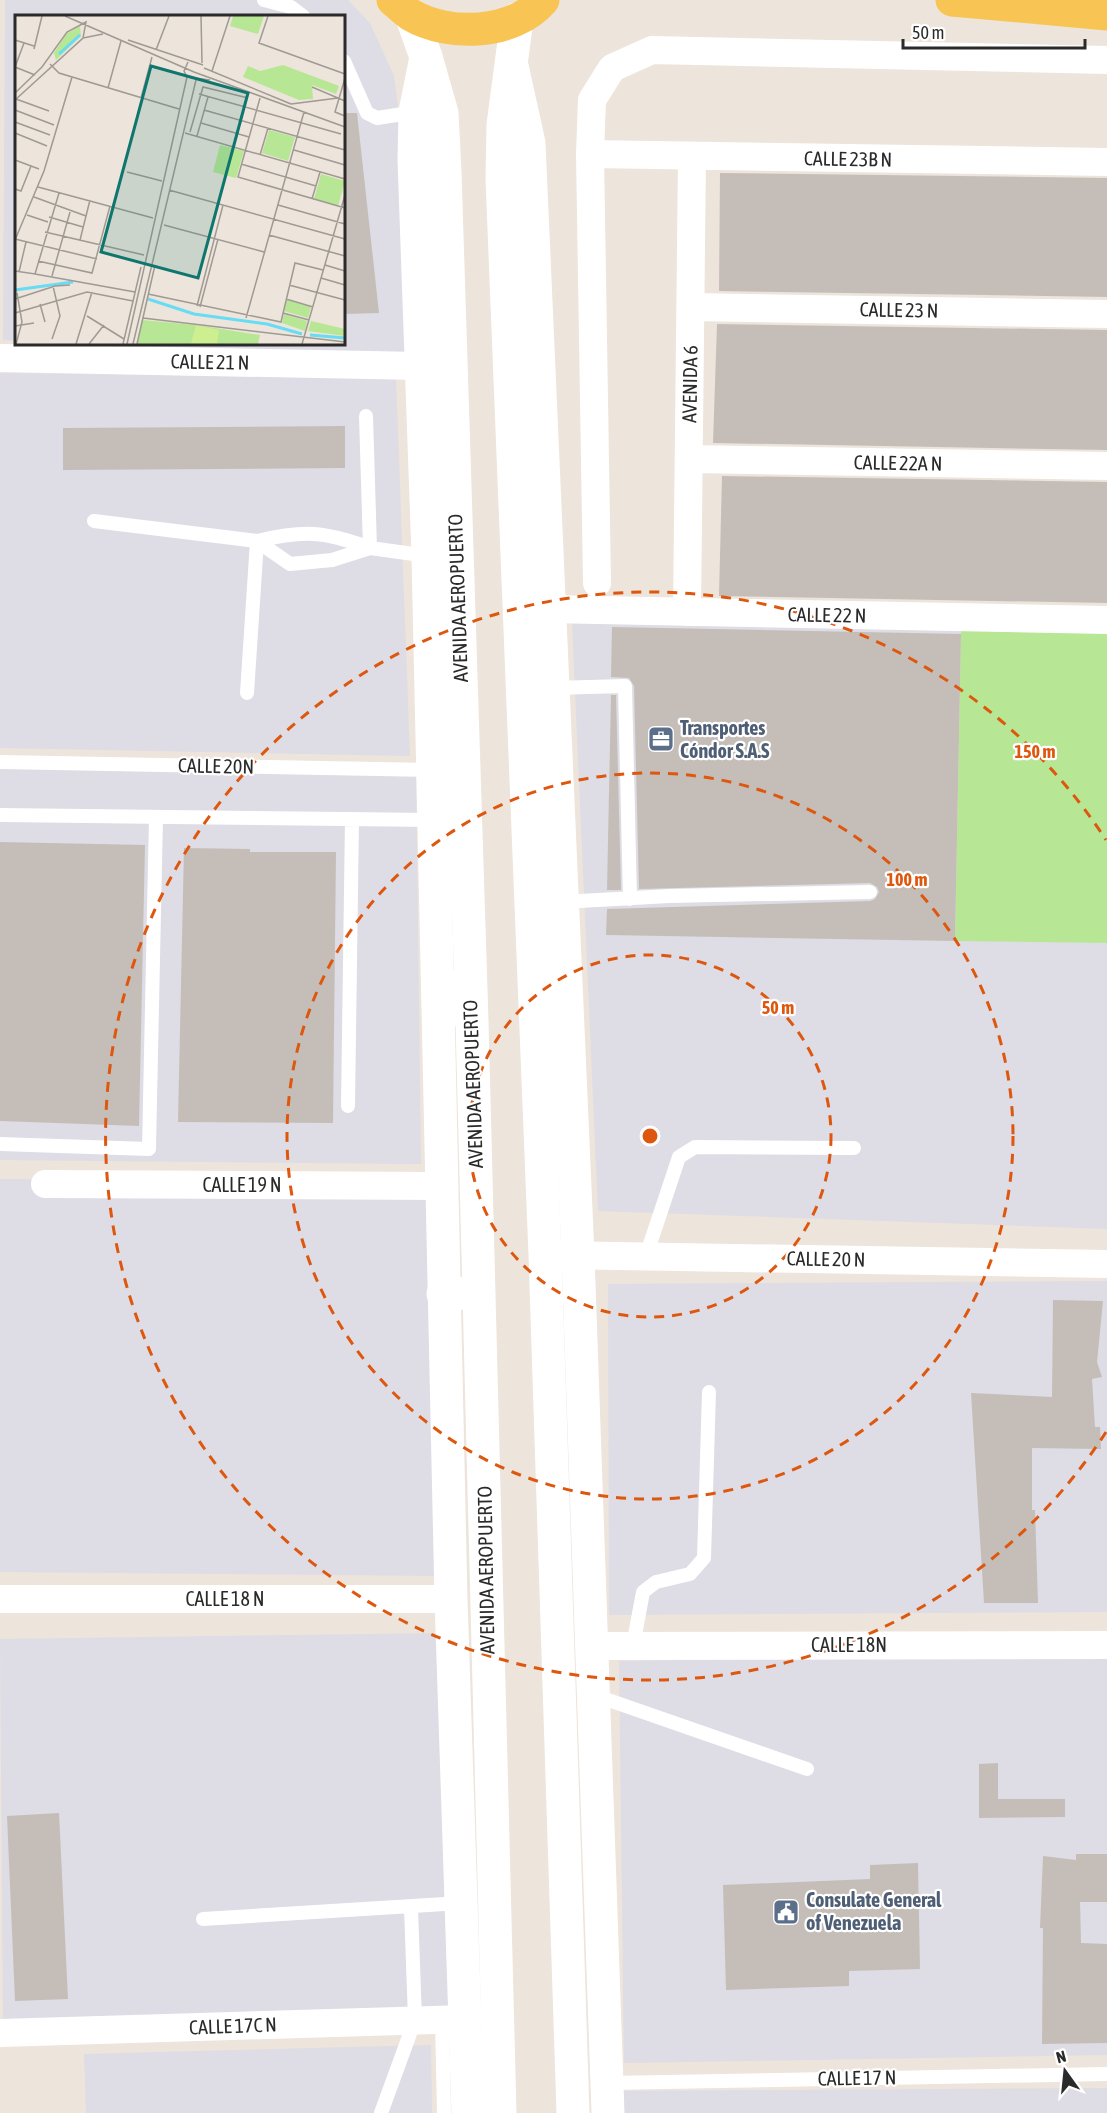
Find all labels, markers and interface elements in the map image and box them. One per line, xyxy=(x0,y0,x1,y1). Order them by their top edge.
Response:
scale bar xyxy=(903,12,1084,50)
inset map xyxy=(15,15,345,345)
text: 50 m xyxy=(912,22,944,43)
street label: CALLE 23B N xyxy=(804,146,892,171)
street label: CALLE 23 N xyxy=(859,297,939,322)
street label: AVENIDA 6 xyxy=(677,345,702,423)
street label: CALLE 21 N xyxy=(170,349,250,374)
street label: CALLE 22A N xyxy=(853,450,943,475)
street label: AVENIDA AEROPUERTO xyxy=(443,513,472,683)
street label: CALLE 22 N xyxy=(787,602,867,627)
place label: Transportes Cóndor S.A.S xyxy=(680,716,770,762)
office icon: Transportes Cóndor S.A.S xyxy=(646,724,676,754)
text: 150 m xyxy=(1015,741,1055,762)
street label: CALLE 20N xyxy=(178,753,254,778)
text: 100 m xyxy=(887,869,927,890)
text: 50 m xyxy=(762,997,794,1018)
street label: AVENIDA AEROPUERTO xyxy=(458,999,487,1169)
centre of rings xyxy=(640,1126,660,1146)
street label: CALLE 19 N xyxy=(203,1173,281,1196)
street label: CALLE 20 N xyxy=(786,1246,866,1271)
street label: AVENIDA AEROPUERTO xyxy=(473,1486,498,1654)
street label: CALLE 18 N xyxy=(186,1587,264,1610)
street label: CALLE 18N xyxy=(811,1633,887,1656)
place label: Consulate General of Venezuela xyxy=(806,1888,942,1934)
public building icon: Consulate General of Venezuela xyxy=(771,1897,801,1927)
street label: CALLE 17C N xyxy=(189,2012,277,2039)
north arrow xyxy=(1035,2041,1095,2101)
text: N xyxy=(1054,2047,1068,2066)
street label: CALLE 17 N xyxy=(817,2065,897,2090)

